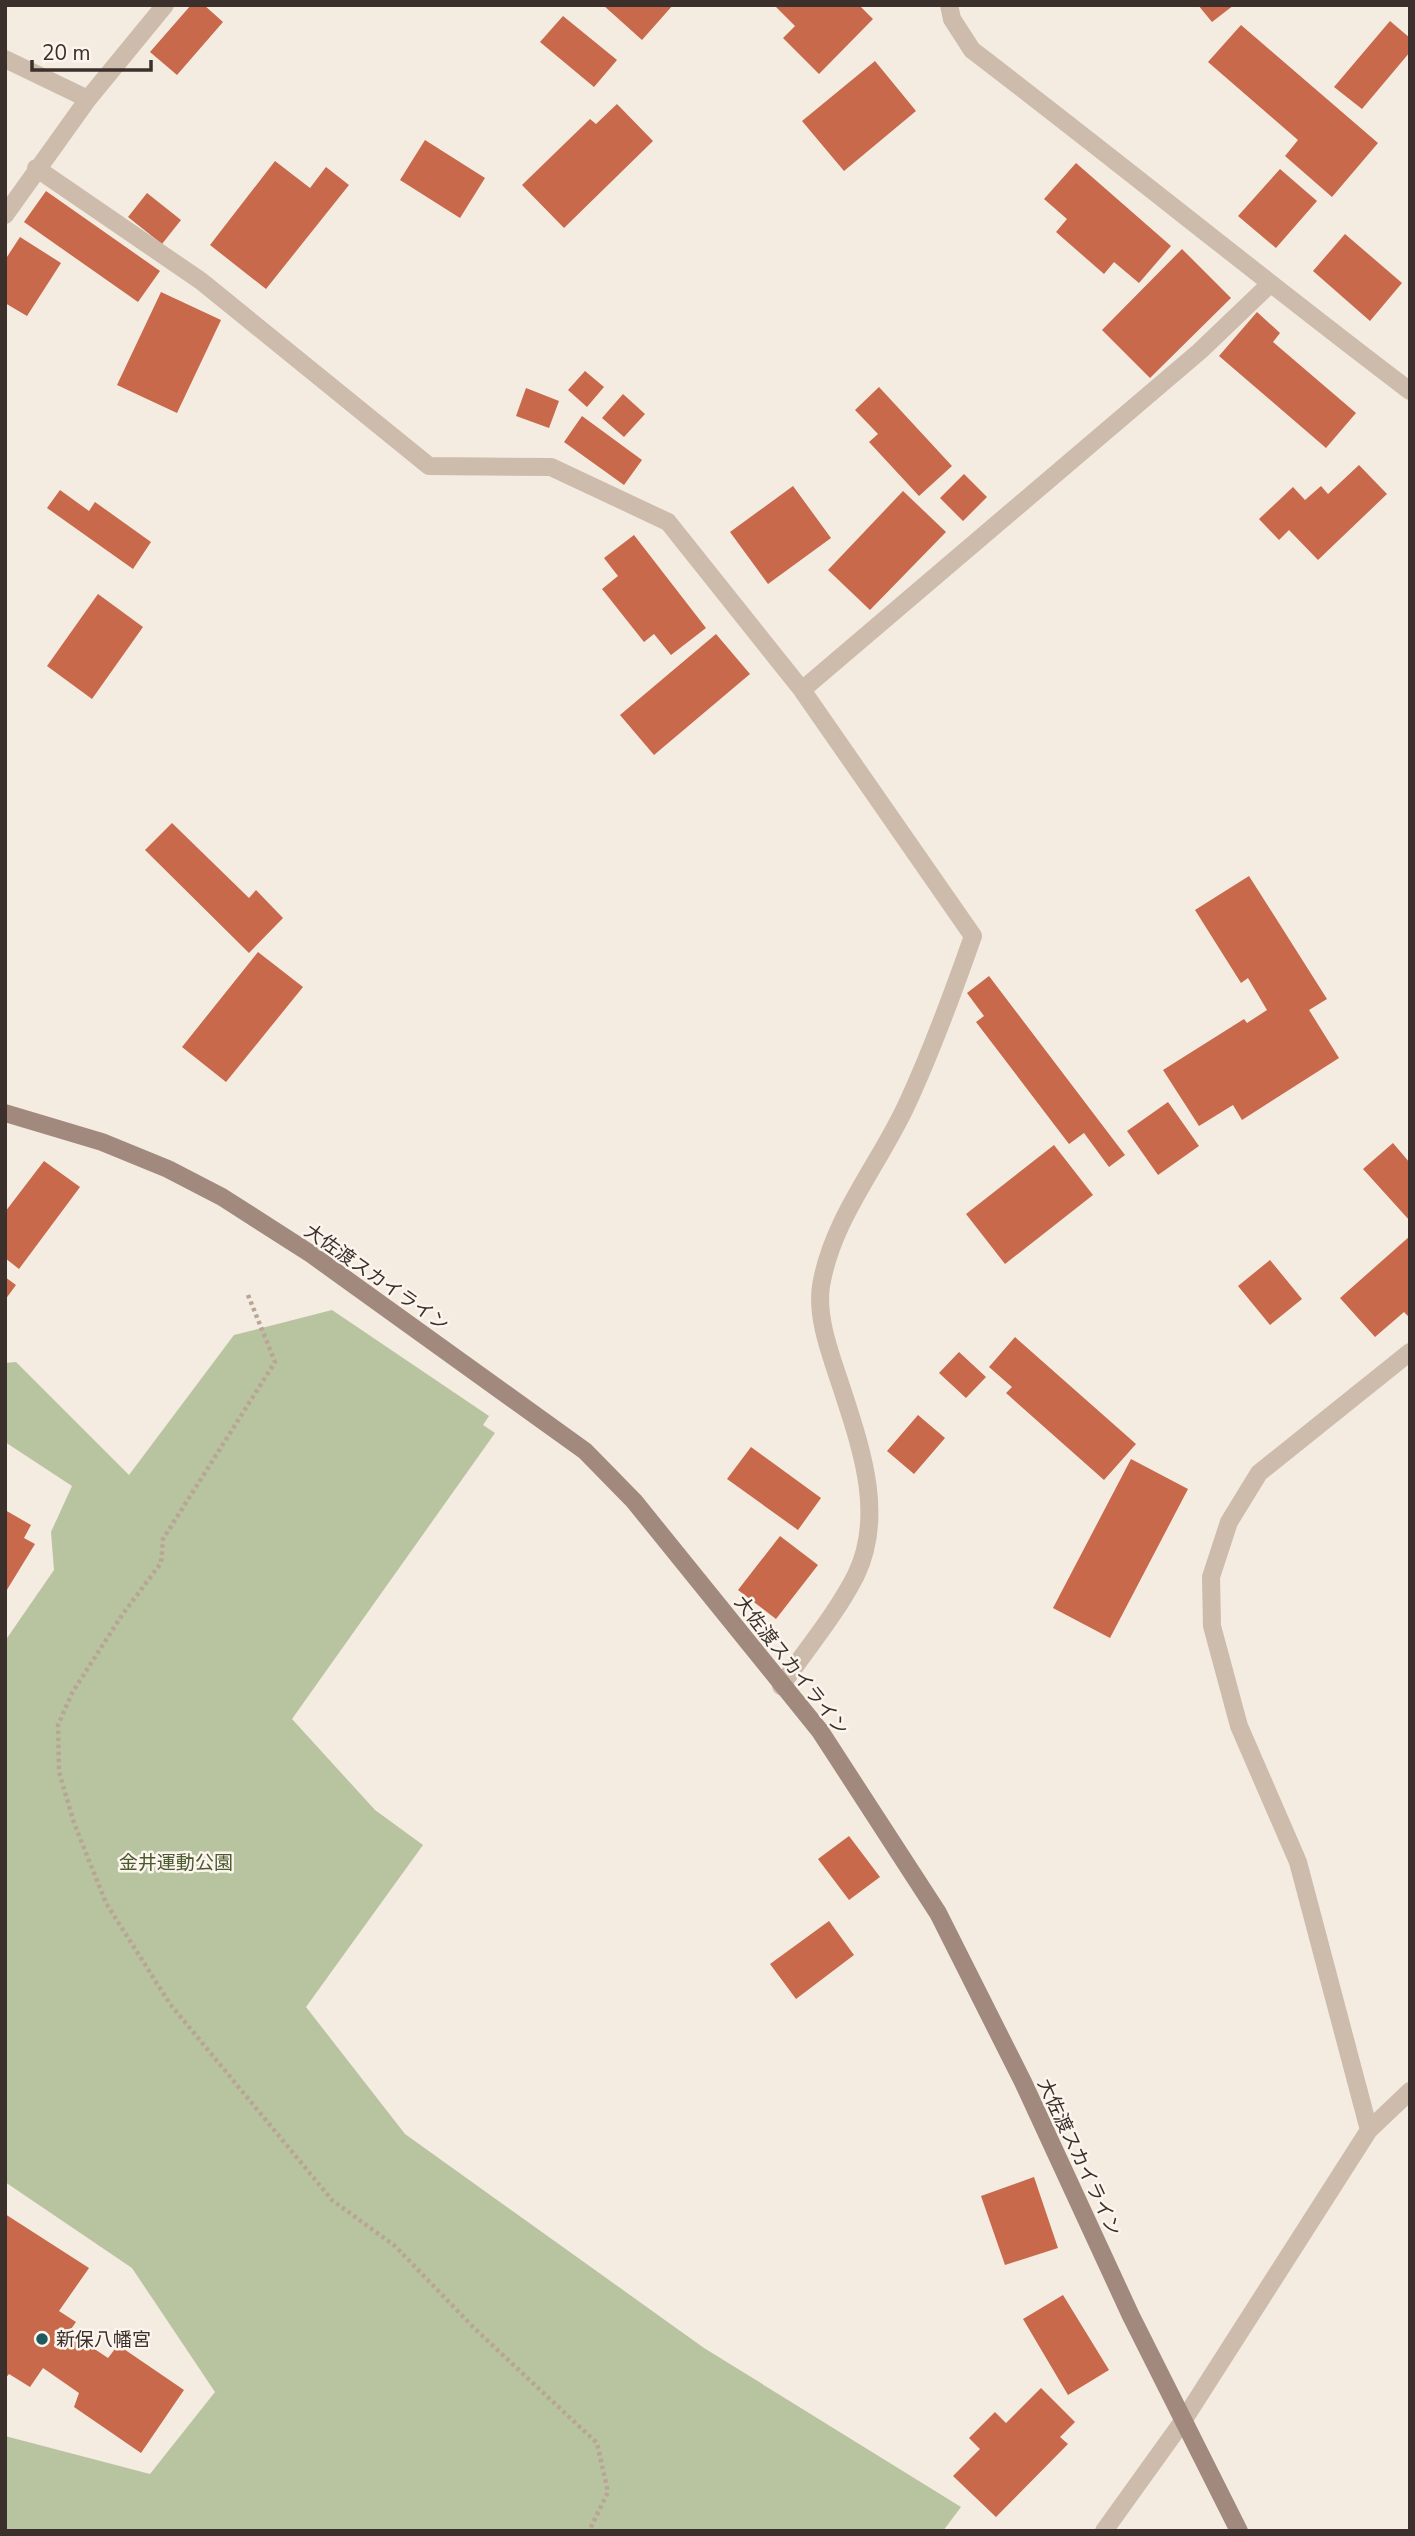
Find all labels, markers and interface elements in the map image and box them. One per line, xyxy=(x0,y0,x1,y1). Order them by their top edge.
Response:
scale bar xyxy=(32,28,150,72)
text: 20 m xyxy=(42,39,91,67)
street label: 大佐渡スカイライン xyxy=(299,1218,454,1338)
street label: 大佐渡スカイライン xyxy=(728,1590,854,1741)
park label: 金井運動公園 xyxy=(119,1850,233,1876)
street label: 大佐渡スカイライン xyxy=(1031,2074,1127,2240)
place label: 新保八幡宮 xyxy=(56,2327,151,2353)
marker: 新保八幡宮 xyxy=(34,2331,50,2347)

